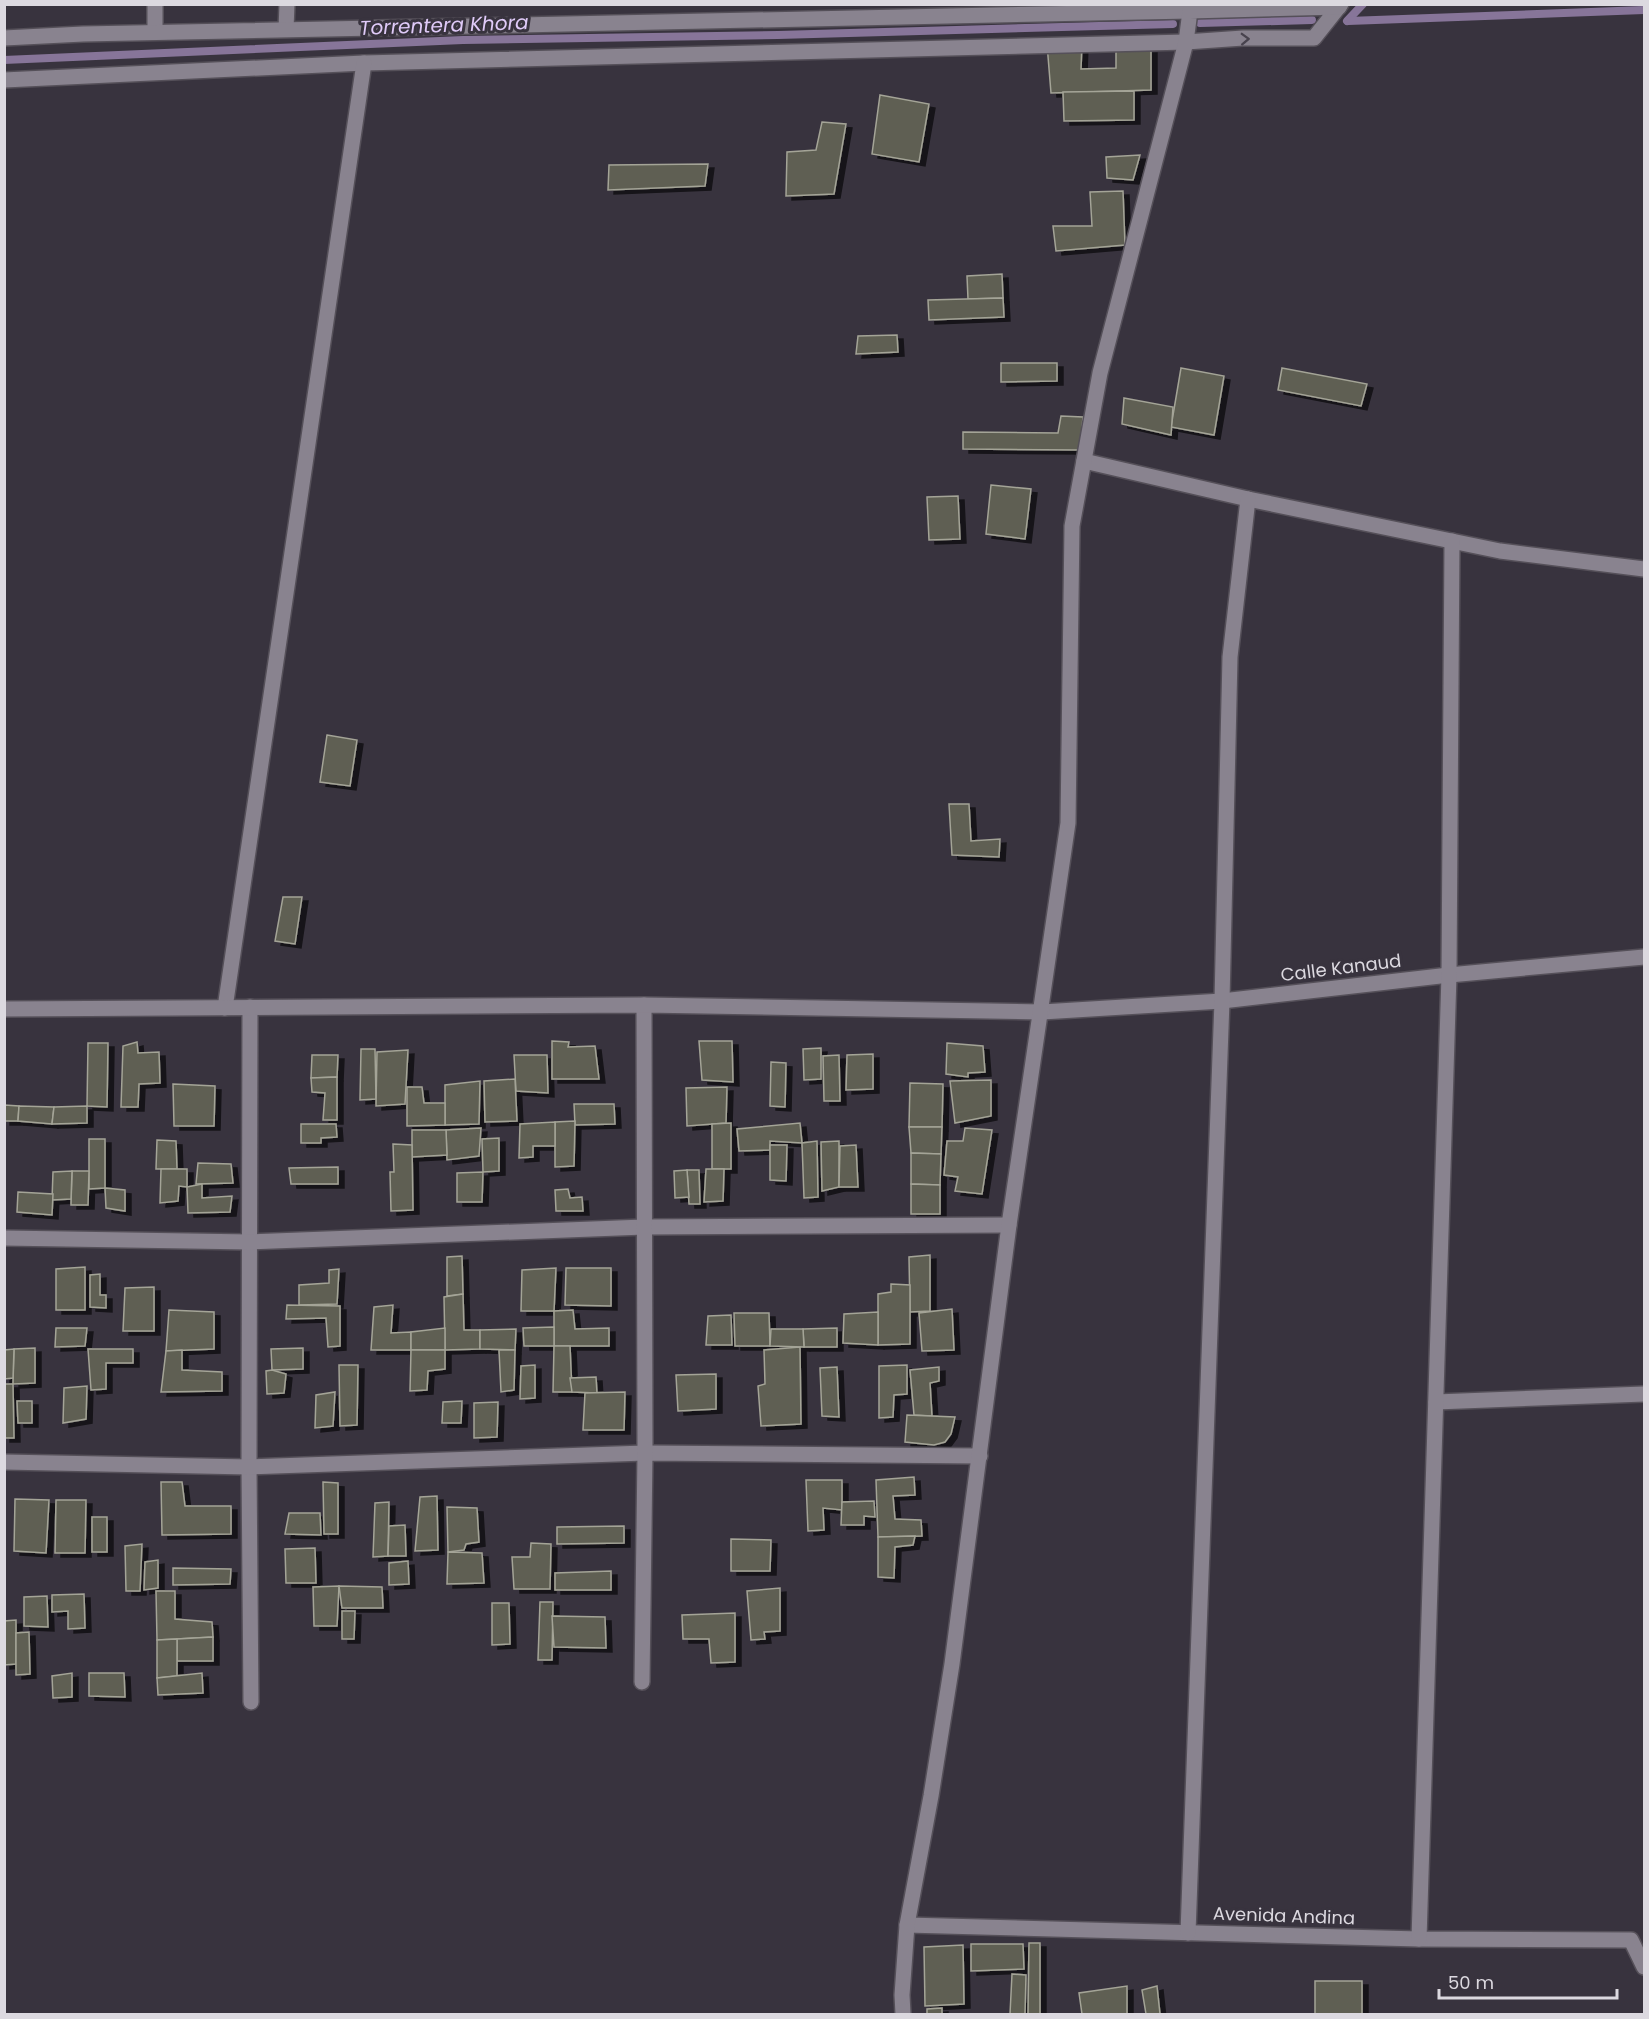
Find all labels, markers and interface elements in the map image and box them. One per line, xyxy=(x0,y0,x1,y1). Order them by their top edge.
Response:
water label: Torrentera Khora xyxy=(359,8,529,42)
one-way arrow xyxy=(1240,32,1249,45)
street label: Calle Kanaud xyxy=(1279,948,1403,987)
street label: Avenida Andina xyxy=(1212,1901,1356,1930)
scale bar xyxy=(1439,1962,1618,2000)
text: 50 m xyxy=(1448,1970,1494,1995)

